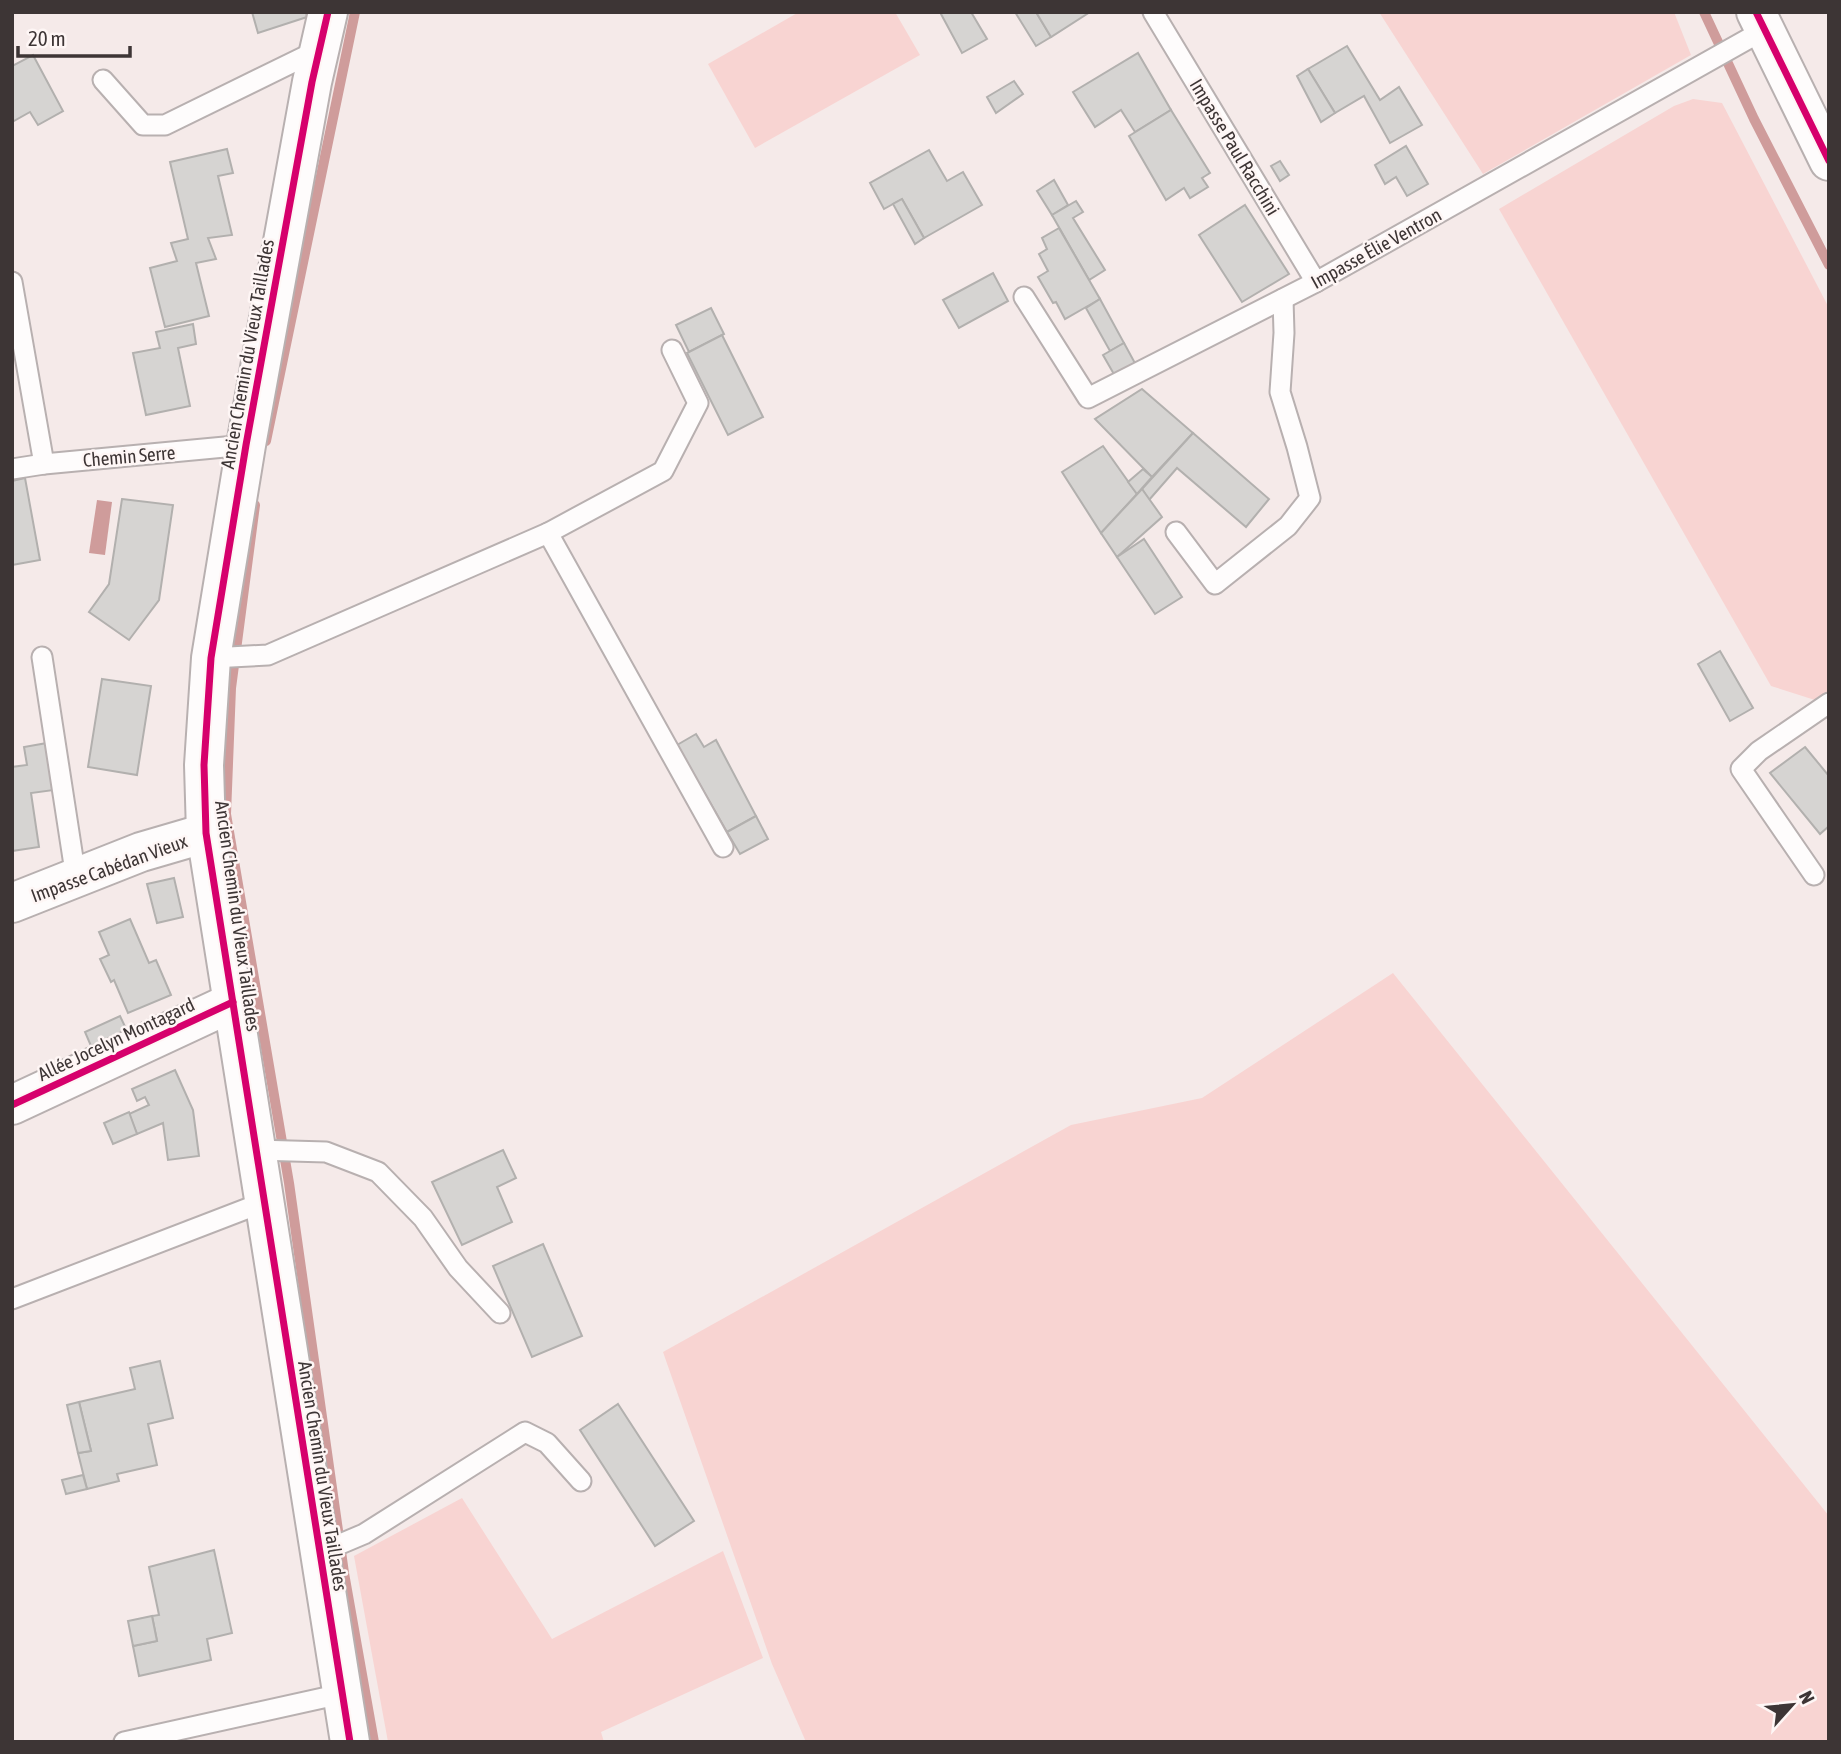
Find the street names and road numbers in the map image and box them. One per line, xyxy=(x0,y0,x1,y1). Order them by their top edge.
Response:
street label: Impasse Paul Racchini xyxy=(1186,75,1284,219)
street label: Impasse Élie Ventron xyxy=(1307,203,1445,293)
street label: Ancien Chemin du Vieux Taillades xyxy=(216,237,278,470)
street label: Chemin Serre xyxy=(82,441,176,471)
street label: Ancien Chemin du Vieux Taillades xyxy=(211,799,265,1033)
street label: Impasse Cabédan Vieux xyxy=(28,829,190,907)
street label: Allée Jocelyn Montagard xyxy=(34,993,198,1085)
street label: Ancien Chemin du Vieux Taillades xyxy=(294,1359,352,1593)

